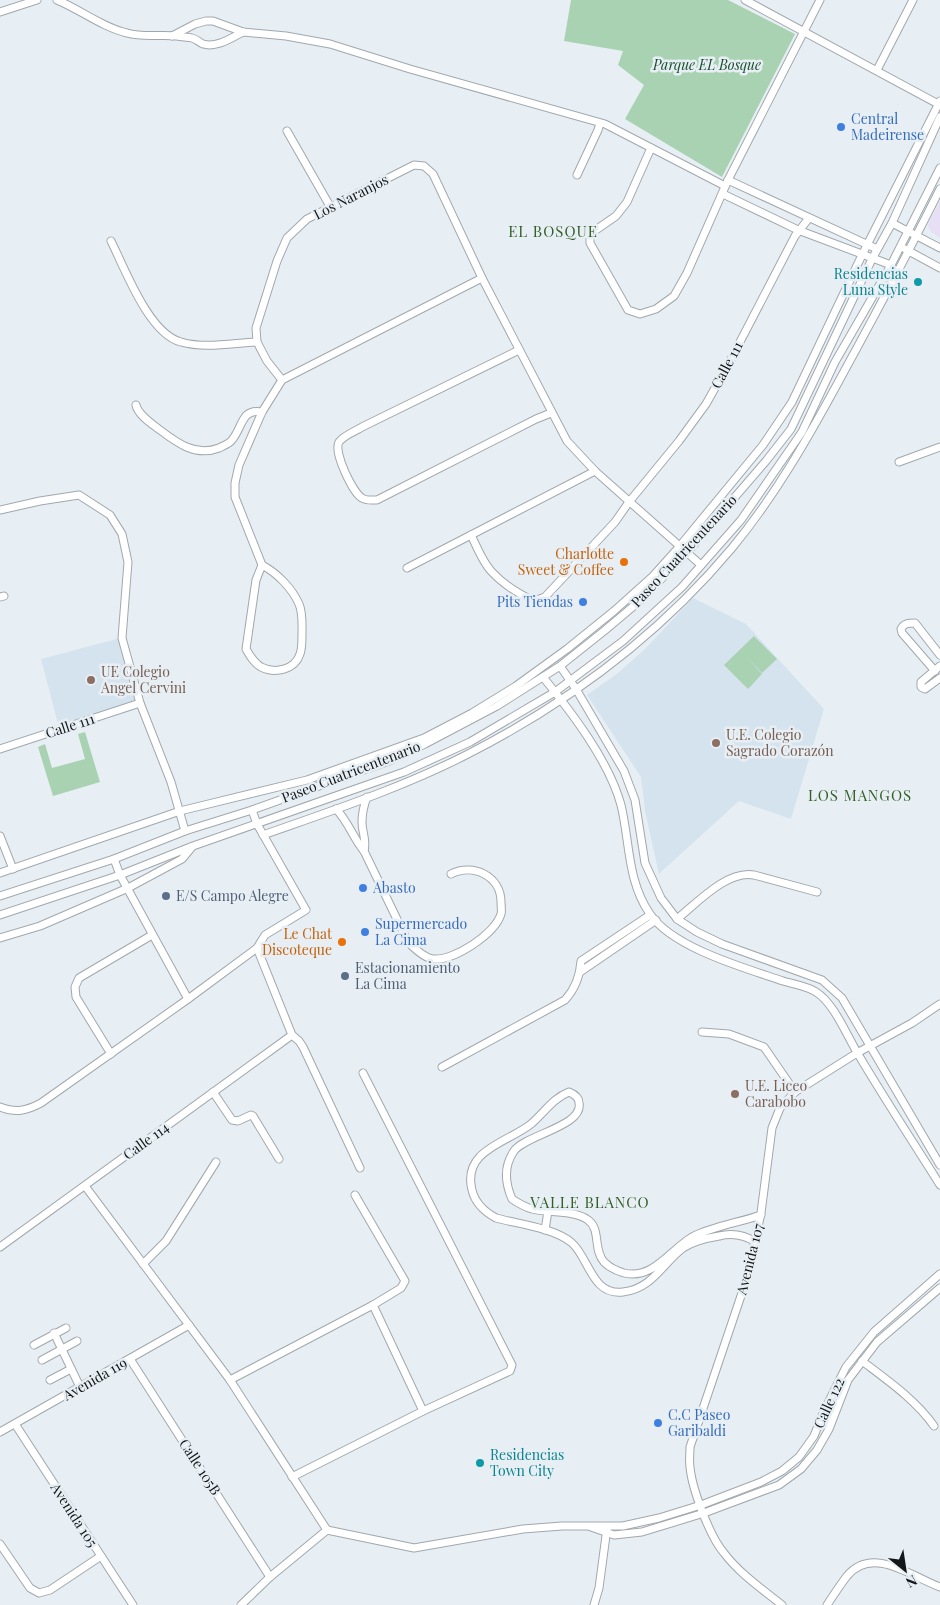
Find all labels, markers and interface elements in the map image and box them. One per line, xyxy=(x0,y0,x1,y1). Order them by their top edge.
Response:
park label: Parque EL Bosque xyxy=(652,55,761,74)
place label: Central Madeirense xyxy=(851,109,924,144)
marker: Central Madeirense xyxy=(835,121,847,133)
street label: Los Naranjos xyxy=(310,170,391,224)
district label: EL BOSQUE xyxy=(508,221,598,241)
place label: Residencias Luna Style xyxy=(834,264,908,299)
marker: Residencias Luna Style xyxy=(912,276,924,288)
street label: Calle 111 xyxy=(706,338,747,392)
street label: Paseo Cuatricentenario xyxy=(626,490,741,611)
place label: Charlotte Sweet & Coffee xyxy=(518,544,614,579)
marker: Charlotte Sweet & Coffee xyxy=(618,556,630,568)
place label: Pits Tiendas xyxy=(497,592,573,611)
marker: Pits Tiendas xyxy=(577,596,589,608)
place label: UE Colegio Angel Cervini xyxy=(100,662,186,697)
marker: UE Colegio Angel Cervini xyxy=(85,674,97,686)
street label: Calle 111 xyxy=(43,709,97,742)
place label: U.E. Colegio Sagrado Corazón xyxy=(726,725,834,760)
street label: Paseo Cuatricentenario xyxy=(279,736,423,807)
marker: U.E. Colegio Sagrado Corazón xyxy=(710,737,722,749)
district label: LOS MANGOS xyxy=(808,785,912,805)
place label: Abasto xyxy=(372,878,416,897)
marker: Abasto xyxy=(357,882,369,894)
place label: E/S Campo Alegre xyxy=(176,886,289,905)
marker: E/S Campo Alegre xyxy=(160,890,172,902)
place label: Supermercado La Cima xyxy=(375,914,468,949)
place label: Le Chat Discoteque xyxy=(262,924,333,959)
marker: Supermercado La Cima xyxy=(359,926,371,938)
marker: Le Chat Discoteque xyxy=(336,936,348,948)
place label: Estacionamiento La Cima xyxy=(355,958,461,993)
marker: Estacionamiento La Cima xyxy=(339,970,351,982)
place label: U.E. Liceo Carabobo xyxy=(745,1076,807,1111)
marker: U.E. Liceo Carabobo xyxy=(729,1088,741,1100)
street label: Calle 114 xyxy=(119,1117,173,1164)
district label: VALLE BLANCO xyxy=(529,1192,650,1212)
street label: Avenida 107 xyxy=(731,1221,768,1297)
street label: Avenida 119 xyxy=(58,1353,130,1405)
street label: Calle 122 xyxy=(809,1374,849,1431)
place label: C.C Paseo Garibaldi xyxy=(668,1405,731,1440)
marker: C.C Paseo Garibaldi xyxy=(652,1417,664,1429)
street label: Calle 105B xyxy=(175,1435,226,1499)
place label: Residencias Town City xyxy=(490,1445,564,1480)
marker: Residencias Town City xyxy=(474,1457,486,1469)
street label: Avenida 105 xyxy=(46,1478,102,1551)
north arrow xyxy=(880,1545,930,1595)
text: N xyxy=(903,1571,921,1592)

